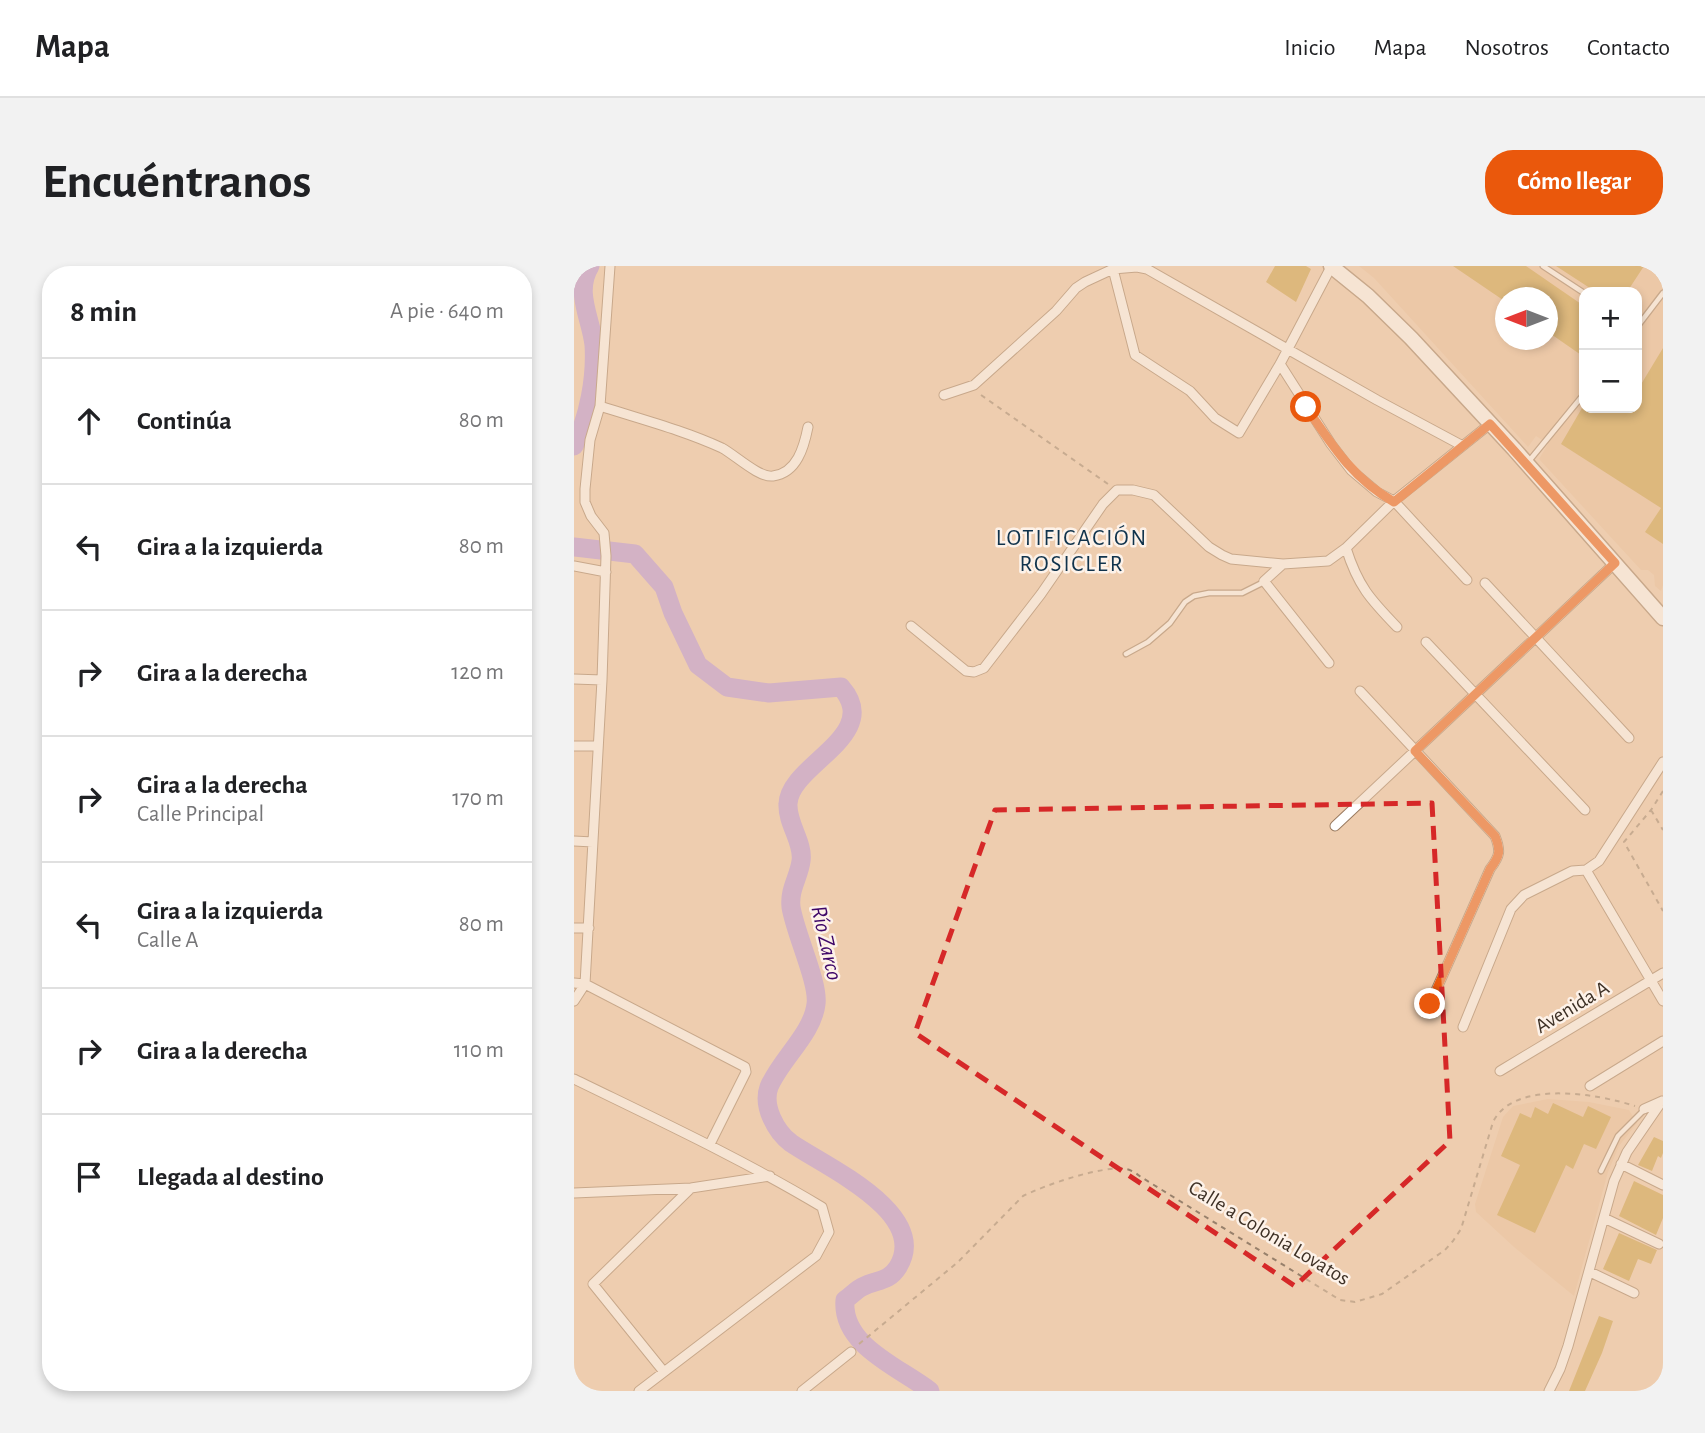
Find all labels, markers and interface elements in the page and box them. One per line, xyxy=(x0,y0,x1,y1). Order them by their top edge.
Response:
text: Mapa xyxy=(35,31,110,64)
text: Inicio xyxy=(1284,36,1335,60)
text: Mapa xyxy=(1373,36,1427,60)
text: Nosotros xyxy=(1465,36,1549,60)
text: Contacto xyxy=(1587,36,1670,60)
button: Cómo llegar xyxy=(1485,150,1663,215)
text: Encuéntranos xyxy=(42,158,311,207)
north arrow xyxy=(1495,287,1558,350)
map controls xyxy=(1579,287,1642,413)
button: + xyxy=(1579,287,1642,350)
text: 8 min xyxy=(70,297,137,327)
text: A pie · 640 m xyxy=(390,300,504,323)
button: − xyxy=(1579,350,1642,413)
route start xyxy=(1290,391,1321,422)
icon: ahead xyxy=(70,402,108,440)
text: Continúa xyxy=(137,408,232,434)
text: 80 m xyxy=(459,409,504,432)
district label: LOTIFICACIÓN ROSICLER xyxy=(996,524,1148,576)
icon: left xyxy=(70,528,108,566)
text: Gira a la izquierda xyxy=(137,534,323,560)
text: 80 m xyxy=(459,535,504,558)
icon: right xyxy=(70,654,108,692)
text: Gira a la derecha xyxy=(137,660,308,686)
text: 120 m xyxy=(451,661,504,684)
text: Gira a la derecha xyxy=(137,772,308,798)
icon: right xyxy=(70,780,108,818)
text: 170 m xyxy=(452,787,504,810)
text: Calle Principal xyxy=(137,803,264,826)
text: Gira a la izquierda xyxy=(137,898,323,924)
water label: Río Zarco xyxy=(806,904,846,982)
icon: left xyxy=(70,906,108,944)
text: 80 m xyxy=(459,913,504,936)
text: Calle A xyxy=(137,929,199,952)
street label: Avenida A xyxy=(1531,977,1613,1037)
route end xyxy=(1414,988,1445,1019)
icon: right xyxy=(70,1032,108,1070)
text: Gira a la derecha xyxy=(137,1038,308,1064)
text: 110 m xyxy=(454,1039,504,1062)
icon: arrive xyxy=(70,1158,108,1196)
text: Llegada al destino xyxy=(137,1164,324,1190)
street label: Calle a Colonia Lovatos xyxy=(1185,1177,1353,1289)

